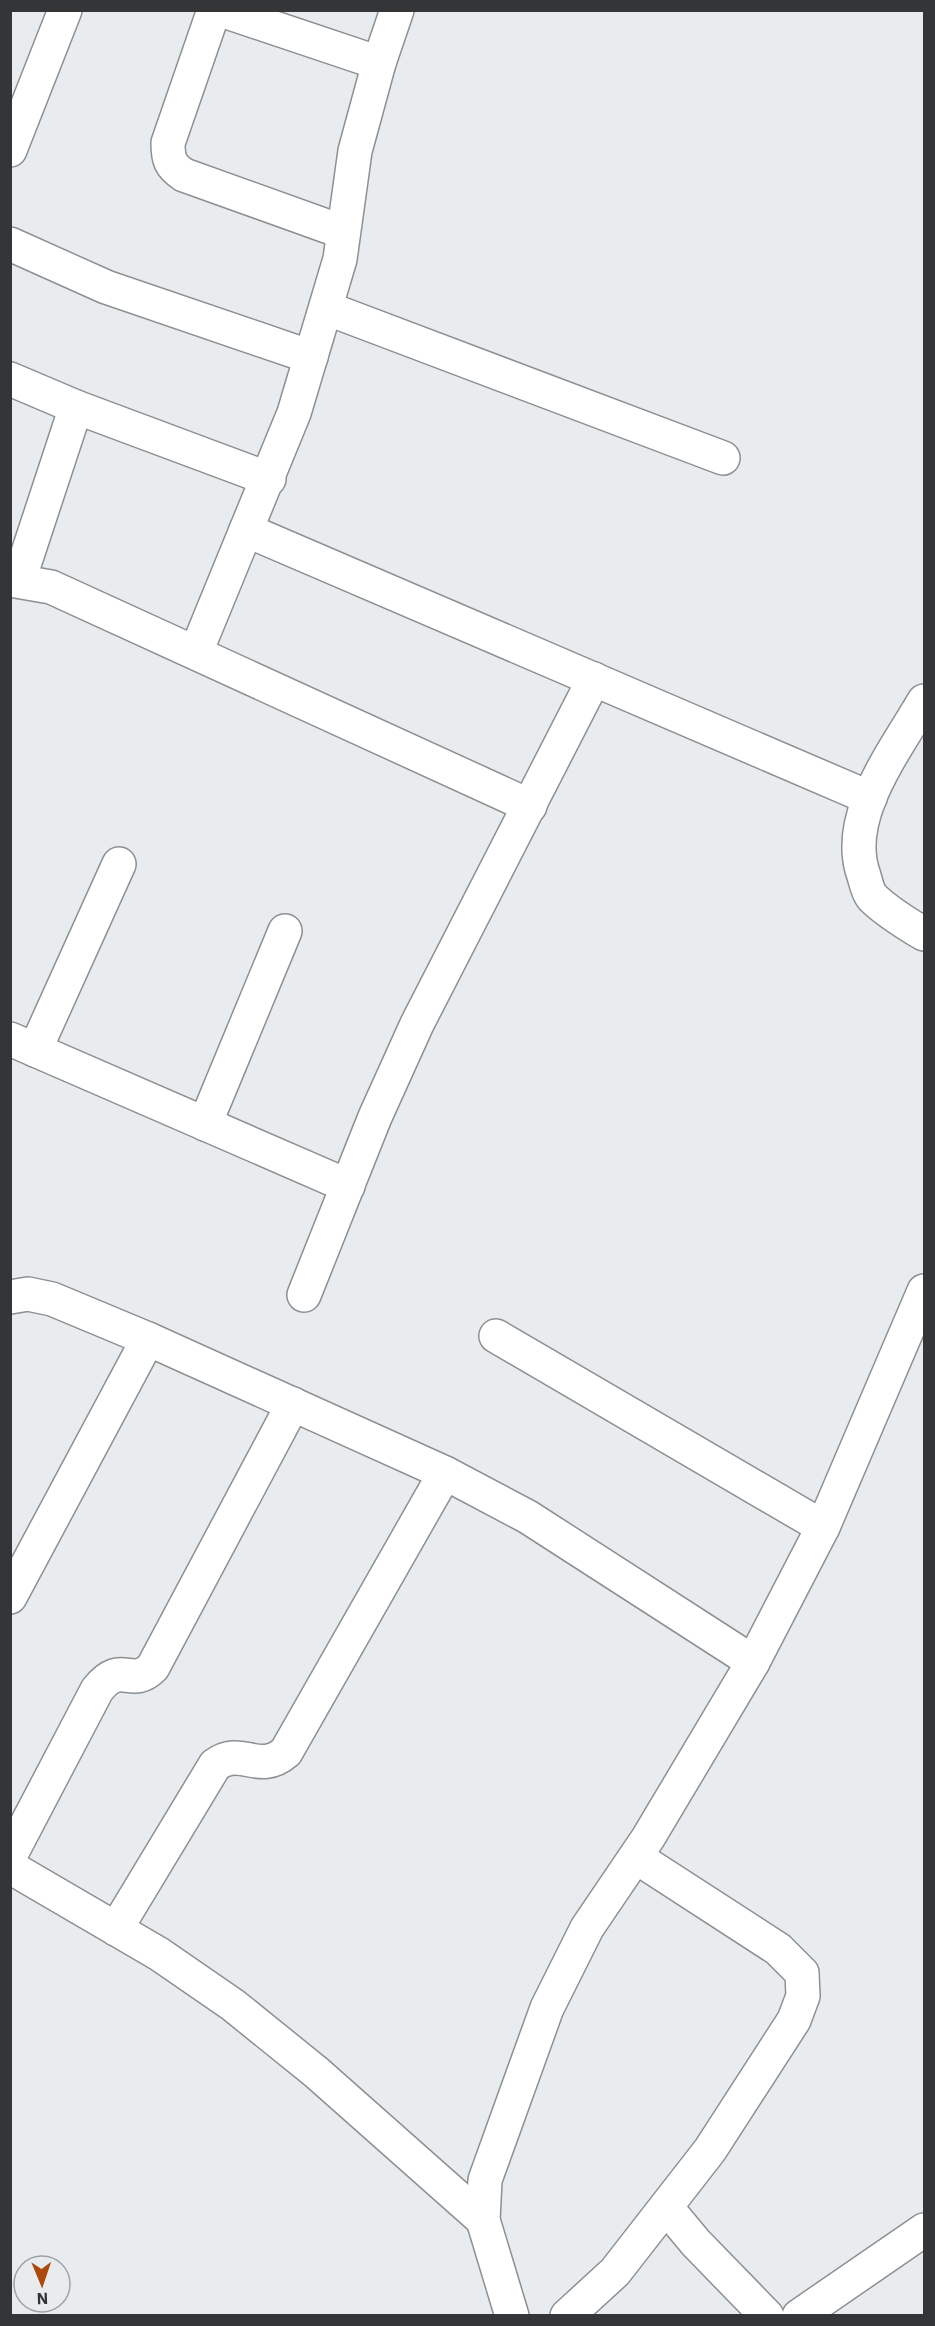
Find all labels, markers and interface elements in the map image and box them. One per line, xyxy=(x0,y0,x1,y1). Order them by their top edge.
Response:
north arrow xyxy=(12,2254,72,2314)
text: N xyxy=(36,2289,49,2309)

